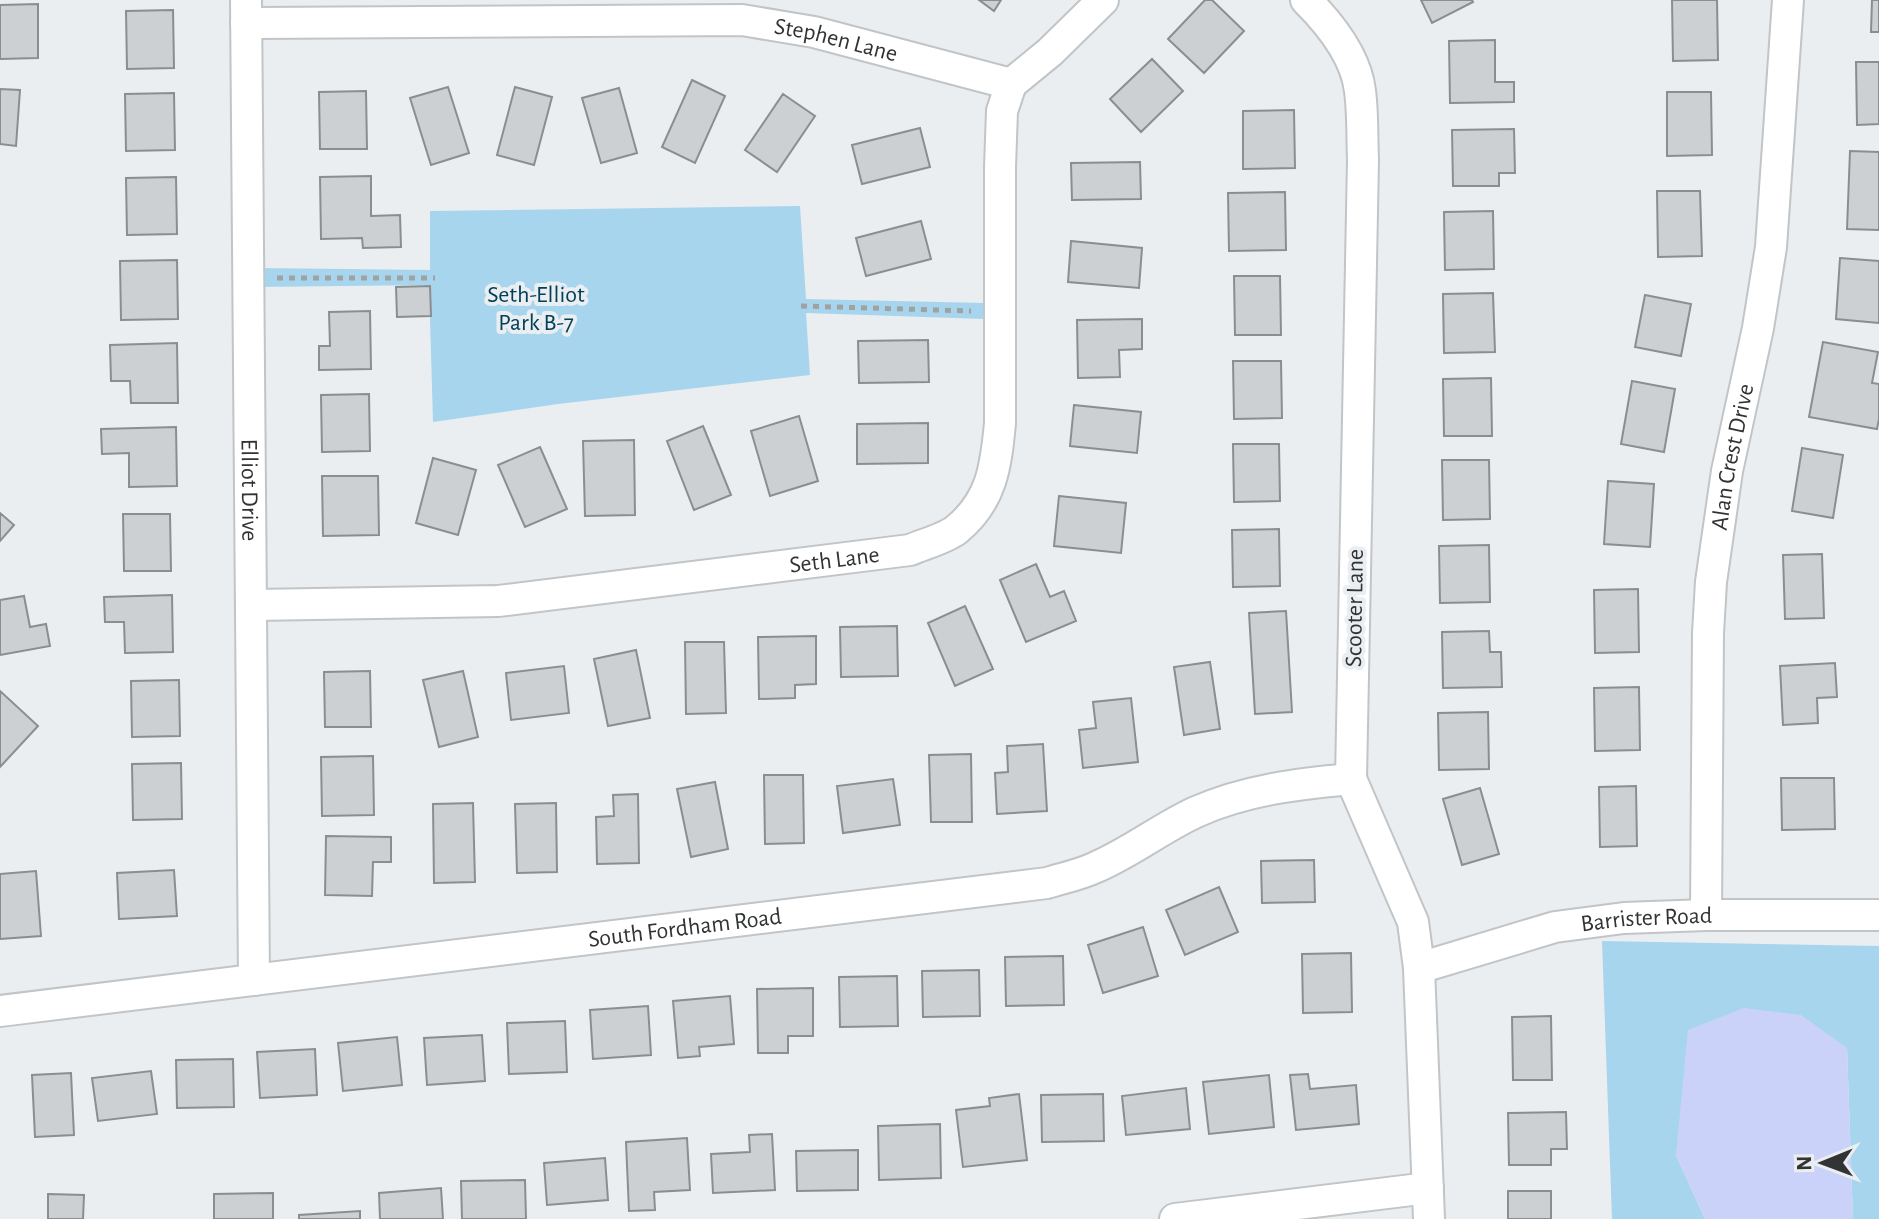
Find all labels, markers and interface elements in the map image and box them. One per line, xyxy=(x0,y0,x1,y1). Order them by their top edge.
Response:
street label: Stephen Lane xyxy=(772,15,900,67)
park label: Seth-Elliot Park B-7 xyxy=(487,283,585,335)
street label: Alan Crest Drive xyxy=(1708,382,1759,532)
street label: Elliot Drive xyxy=(237,439,261,541)
street label: Seth Lane xyxy=(788,543,881,578)
street label: Scooter Lane xyxy=(1342,549,1368,667)
street label: Barrister Road xyxy=(1579,904,1712,937)
street label: South Fordham Road xyxy=(587,905,783,952)
north arrow xyxy=(1783,1123,1863,1203)
text: N xyxy=(1793,1155,1815,1171)

